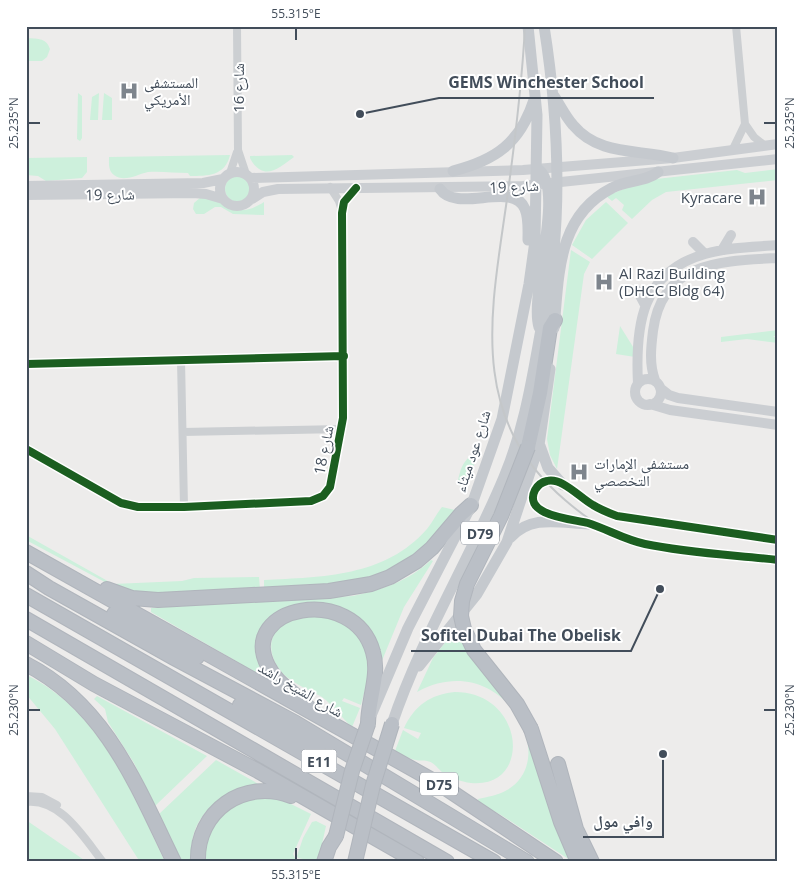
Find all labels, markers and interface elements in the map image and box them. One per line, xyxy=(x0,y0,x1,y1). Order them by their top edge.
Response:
text: 55.315°E xyxy=(271,5,321,22)
street label: شارع 16 xyxy=(228,63,249,113)
callout: GEMS Winchester School xyxy=(439,67,654,98)
text: GEMS Winchester School xyxy=(448,71,644,93)
place label: المستشفى الأمريكي xyxy=(144,72,198,112)
hospital icon: المستشفى الأمريكي xyxy=(118,80,140,102)
text: 25.235°N xyxy=(5,97,22,149)
text: 25.235°N xyxy=(781,97,798,149)
street label: شارع 19 xyxy=(489,175,539,198)
street label: شارع 19 xyxy=(85,184,135,205)
hospital icon: Kyracare xyxy=(746,186,768,208)
place label: Kyracare xyxy=(681,187,742,207)
place label: Al Razi Building (DHCC Bldg 64) xyxy=(619,263,725,300)
hospital icon: Al Razi Building (DHCC Bldg 64) xyxy=(593,271,615,293)
street label: شارع عود ميثاء xyxy=(449,407,496,495)
street label: شارع 18 xyxy=(308,424,339,476)
place label: مستشفى الإمارات التخصصي xyxy=(594,453,689,493)
hospital icon: مستشفى الإمارات التخصصي xyxy=(568,461,590,483)
road number: D79 xyxy=(461,522,499,544)
callout: Sofitel Dubai The Obelisk xyxy=(411,620,631,651)
text: Sofitel Dubai The Obelisk xyxy=(421,624,621,646)
street label: شارع الشيخ راشد xyxy=(254,657,347,722)
text: 25.230°N xyxy=(5,684,22,736)
text: 25.230°N xyxy=(781,684,798,736)
road number: E11 xyxy=(302,749,336,772)
road number: D75 xyxy=(420,772,458,796)
callout: وافي مول xyxy=(583,806,663,837)
text: وافي مول xyxy=(593,810,653,834)
text: 55.315°E xyxy=(271,866,321,883)

